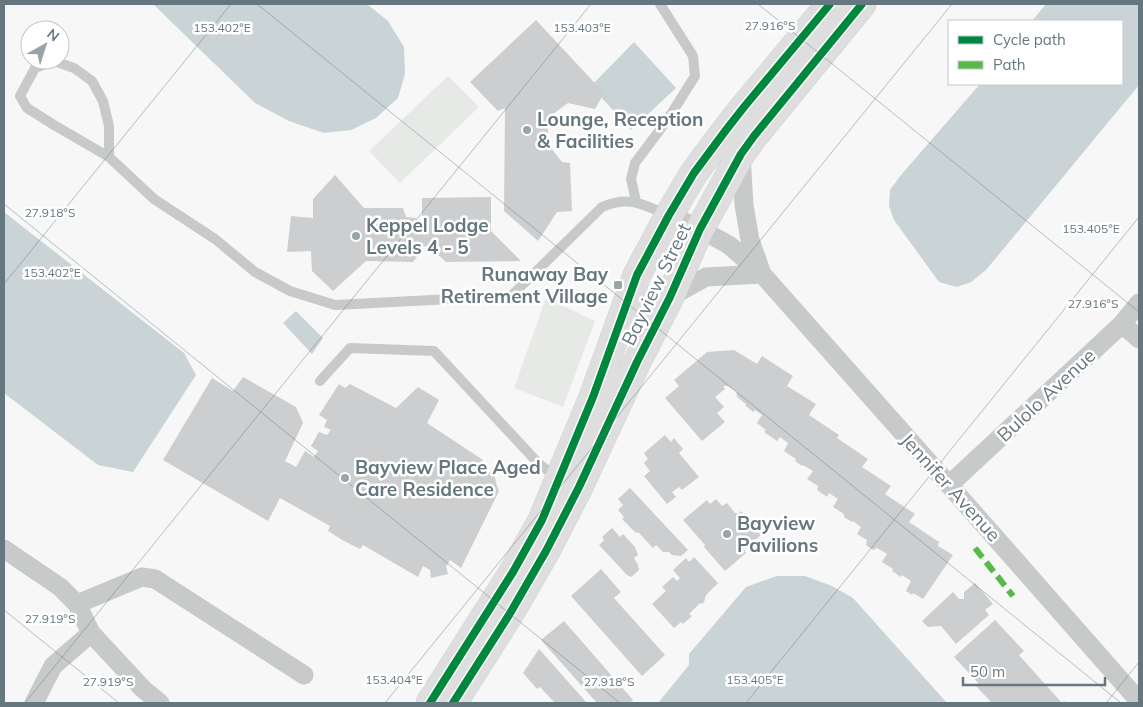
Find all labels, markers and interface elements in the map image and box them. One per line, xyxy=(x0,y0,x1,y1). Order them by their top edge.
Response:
text: 27.916°S xyxy=(745,18,795,33)
north arrow xyxy=(20,20,70,70)
text: 153.402°E xyxy=(193,20,251,35)
text: 153.403°E xyxy=(553,20,611,35)
legend xyxy=(948,20,1123,85)
text: N xyxy=(43,25,63,45)
text: Cycle path xyxy=(993,30,1066,49)
text: Path xyxy=(993,55,1025,74)
place label: Lounge, Reception & Facilities xyxy=(537,107,704,153)
marker: Lounge, Reception & Facilities xyxy=(521,124,533,136)
text: 27.918°S xyxy=(25,205,75,220)
place label: Keppel Lodge Levels 4 - 5 xyxy=(366,213,489,259)
street label: Bayview Street xyxy=(616,218,696,349)
text: 153.405°E xyxy=(1062,221,1120,236)
marker: Keppel Lodge Levels 4 - 5 xyxy=(350,230,362,242)
place label: Runaway Bay Retirement Village xyxy=(441,262,609,308)
text: 153.402°E xyxy=(23,265,81,280)
marker: Runaway Bay Retirement Village xyxy=(612,279,624,291)
text: 27.916°S xyxy=(1068,296,1118,311)
street label: Bulolo Avenue xyxy=(992,343,1100,447)
street label: Jennifer Avenue xyxy=(896,428,1006,546)
place label: Bayview Place Aged Care Residence xyxy=(355,455,541,501)
marker: Bayview Place Aged Care Residence xyxy=(339,472,351,484)
place label: Bayview Pavilions xyxy=(737,511,818,557)
marker: Bayview Pavilions xyxy=(721,528,733,540)
text: 27.919°S xyxy=(25,611,75,626)
scale bar xyxy=(963,654,1106,686)
text: 50 m xyxy=(970,662,1005,681)
text: 153.404°E xyxy=(365,672,423,687)
text: 153.405°E xyxy=(726,672,784,687)
text: 27.919°S xyxy=(83,674,133,689)
text: 27.918°S xyxy=(584,674,634,689)

